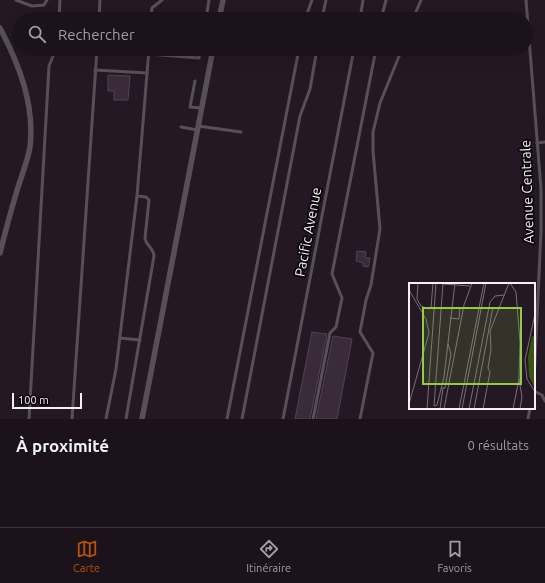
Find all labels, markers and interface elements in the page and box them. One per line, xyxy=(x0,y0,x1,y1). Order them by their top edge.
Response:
search box xyxy=(12,12,533,56)
icon: search xyxy=(26,23,48,45)
text: Rechercher xyxy=(58,26,135,43)
street label: Avenue Centrale xyxy=(517,140,537,244)
street label: Pacific Avenue xyxy=(291,186,325,278)
inset map xyxy=(409,283,535,409)
scale bar xyxy=(12,391,82,410)
text: 100 m xyxy=(18,394,49,406)
text: À proximité xyxy=(16,436,109,455)
text: 0 résultats xyxy=(468,438,529,452)
tab: Carte xyxy=(73,538,100,574)
tab: Itinéraire xyxy=(246,538,291,574)
tab: Favoris xyxy=(437,538,472,574)

